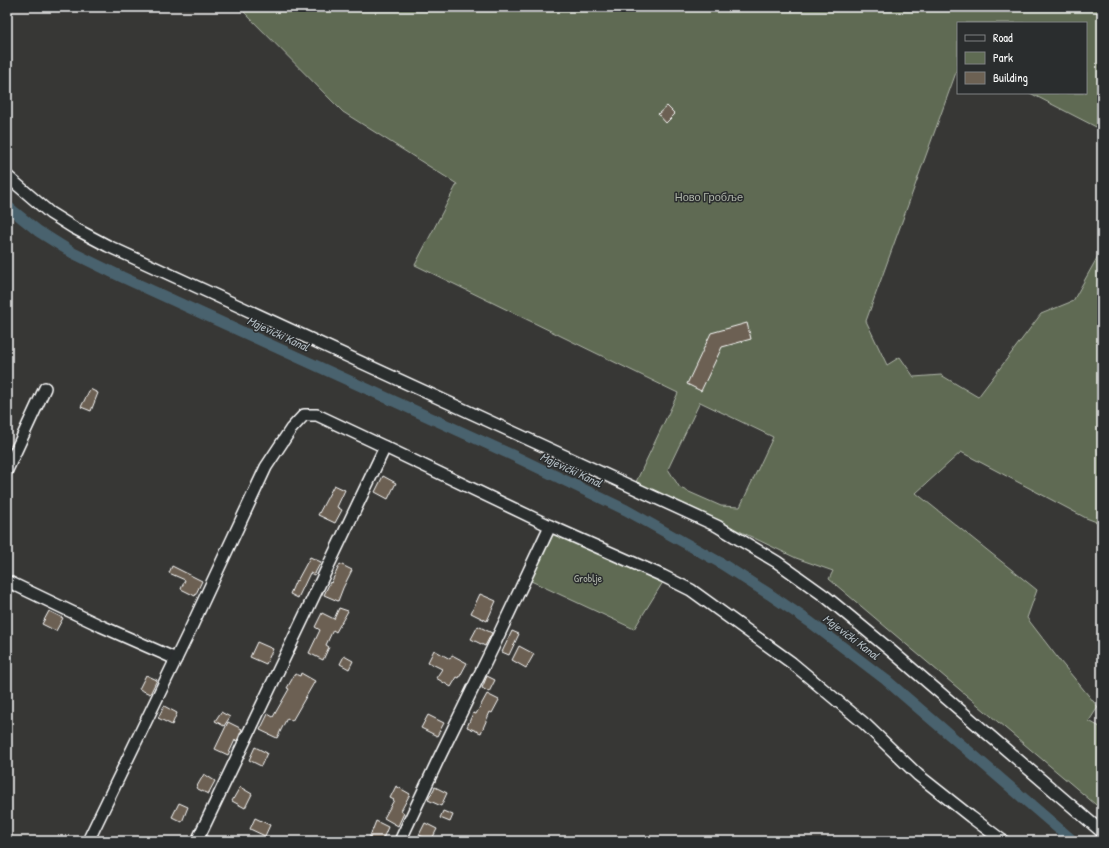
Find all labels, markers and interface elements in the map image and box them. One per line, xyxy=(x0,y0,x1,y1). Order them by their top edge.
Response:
legend xyxy=(957,22,1087,94)
text: Road xyxy=(993,29,1013,46)
text: Park xyxy=(993,49,1013,66)
text: Building xyxy=(993,69,1028,86)
park label: Ново Гробље xyxy=(675,190,743,204)
water label: Majevički Kanal xyxy=(245,312,313,356)
water label: Majevički Kanal xyxy=(538,448,606,492)
park label: Groblje xyxy=(574,571,603,585)
water label: Majevički Kanal xyxy=(820,610,884,664)

